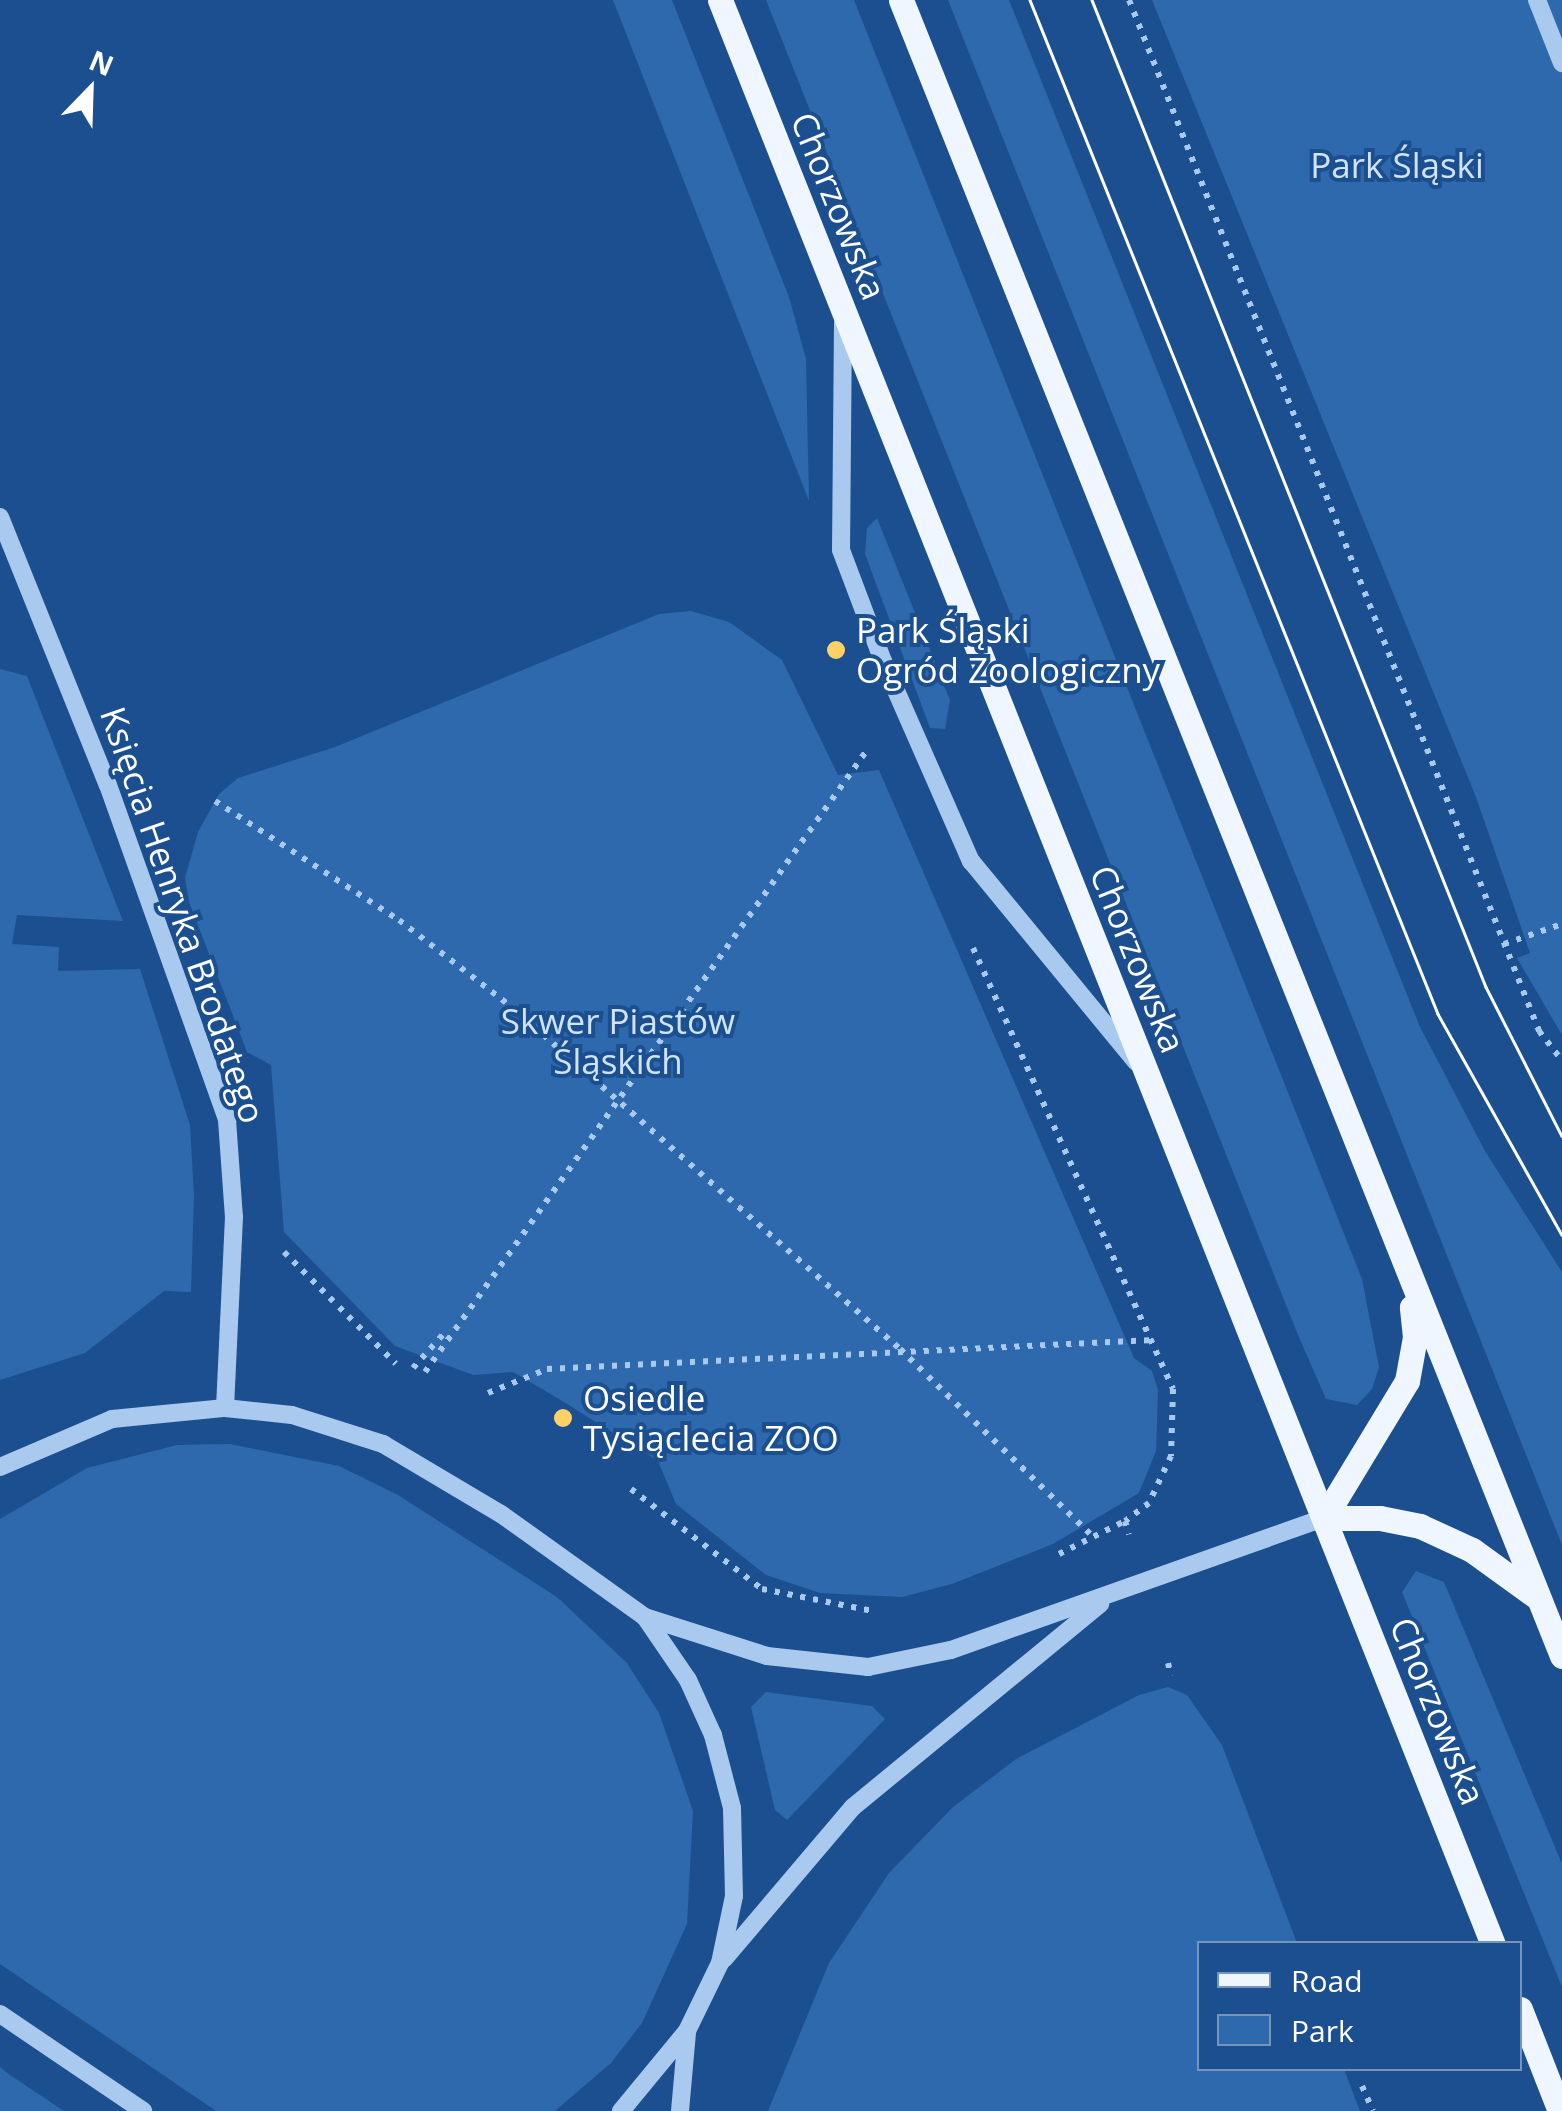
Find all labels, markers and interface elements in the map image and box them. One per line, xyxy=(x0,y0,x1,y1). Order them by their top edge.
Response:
north arrow xyxy=(40,40,140,140)
text: N xyxy=(84,40,120,84)
street label: Chorzowska xyxy=(782,106,896,306)
park label: Park Śląski xyxy=(1310,144,1484,186)
place label: Park Śląski Ogród Zoologiczny xyxy=(856,609,1160,691)
marker: Park Śląski Ogród Zoologiczny xyxy=(825,639,847,661)
street label: Księcia Henryka Brodatego xyxy=(92,701,274,1129)
street label: Chorzowska xyxy=(1081,859,1195,1059)
park label: Skwer Piastów Śląskich xyxy=(501,1000,735,1082)
place label: Osiedle Tysiąclecia ZOO xyxy=(583,1377,839,1459)
marker: Osiedle Tysiąclecia ZOO xyxy=(552,1407,574,1429)
street label: Chorzowska xyxy=(1381,1611,1495,1811)
legend xyxy=(1197,1941,1522,2071)
text: Road xyxy=(1291,1960,1363,2001)
text: Park xyxy=(1291,2010,1354,2051)

